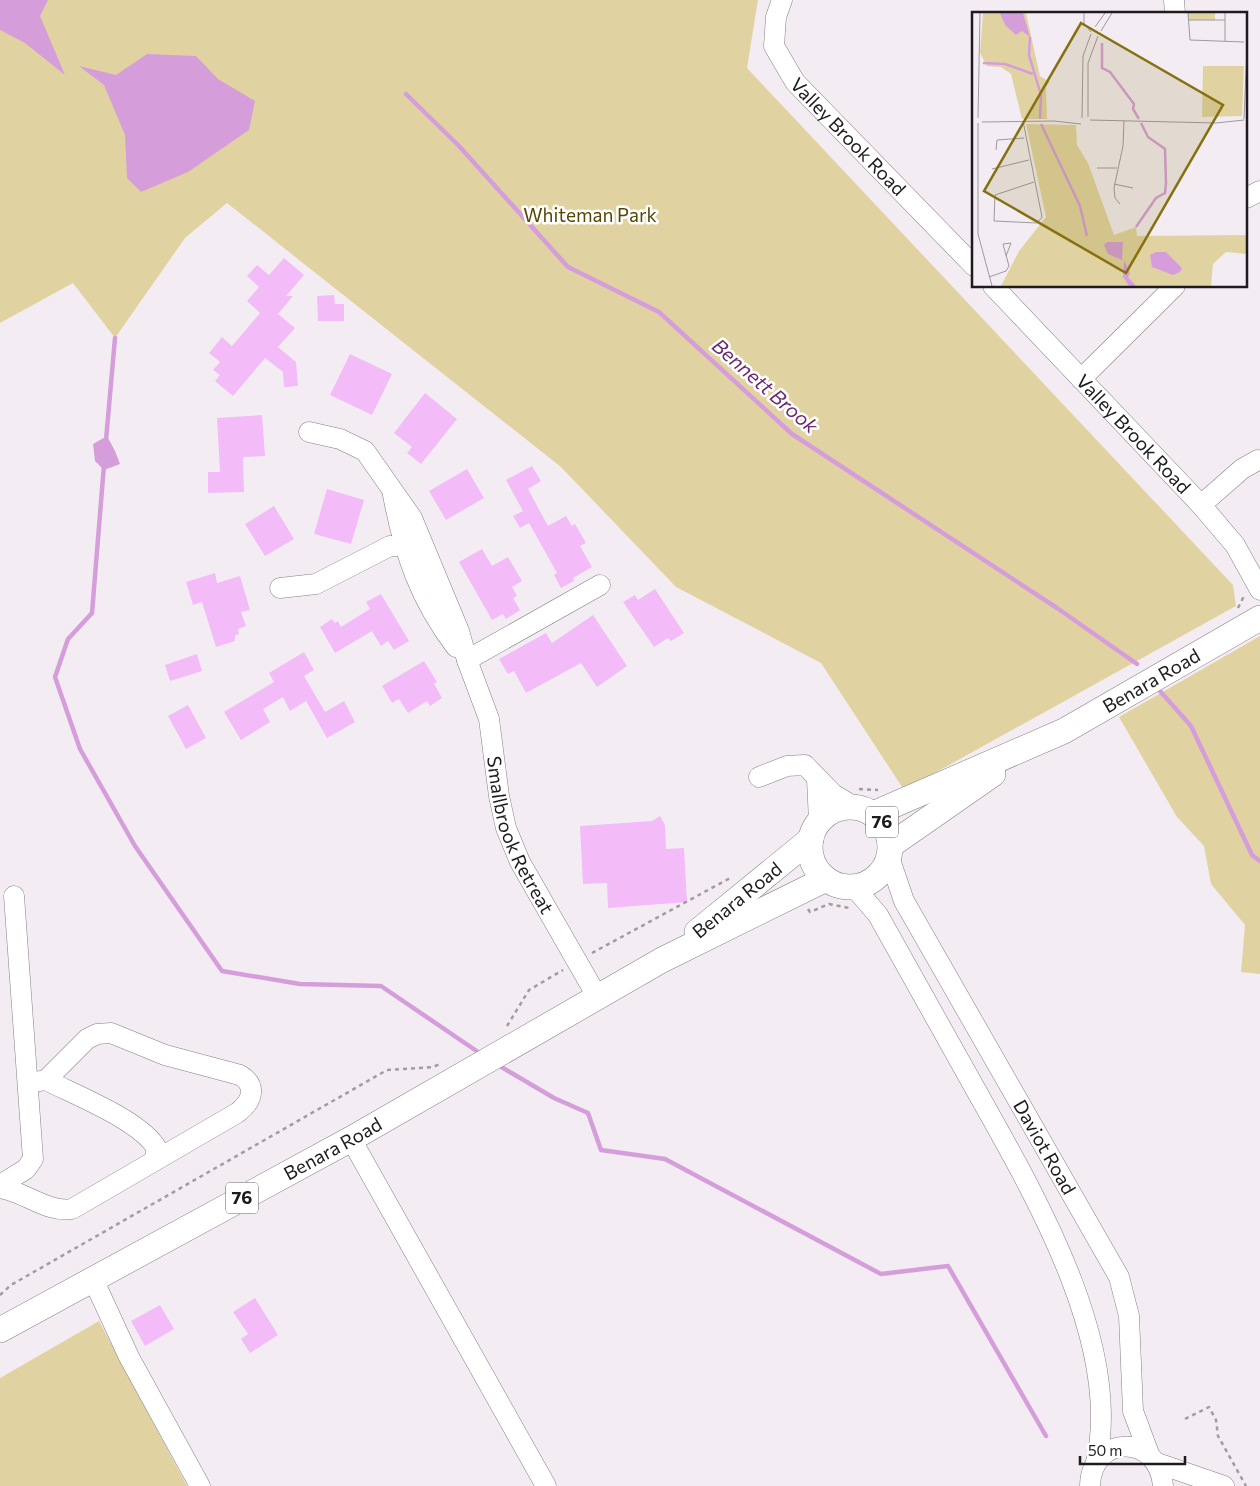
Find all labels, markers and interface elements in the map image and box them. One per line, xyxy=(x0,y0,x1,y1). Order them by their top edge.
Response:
inset map xyxy=(972,12,1248,288)
street label: Valley Brook Road xyxy=(786,73,911,200)
park label: Whiteman Park xyxy=(523,203,657,226)
water label: Bennett Brook xyxy=(708,333,824,438)
street label: Valley Brook Road xyxy=(1072,369,1196,498)
street label: Benara Road xyxy=(1098,643,1204,717)
street label: Smallbrook Retreat xyxy=(483,755,559,918)
road number: 76 xyxy=(866,806,898,838)
street label: Benara Road xyxy=(687,857,786,943)
street label: Daviot Road xyxy=(1009,1095,1081,1198)
street label: Benara Road xyxy=(280,1112,386,1184)
road number: 76 xyxy=(226,1182,258,1214)
scale bar xyxy=(1080,1434,1185,1466)
text: 50 m xyxy=(1088,1441,1122,1459)

